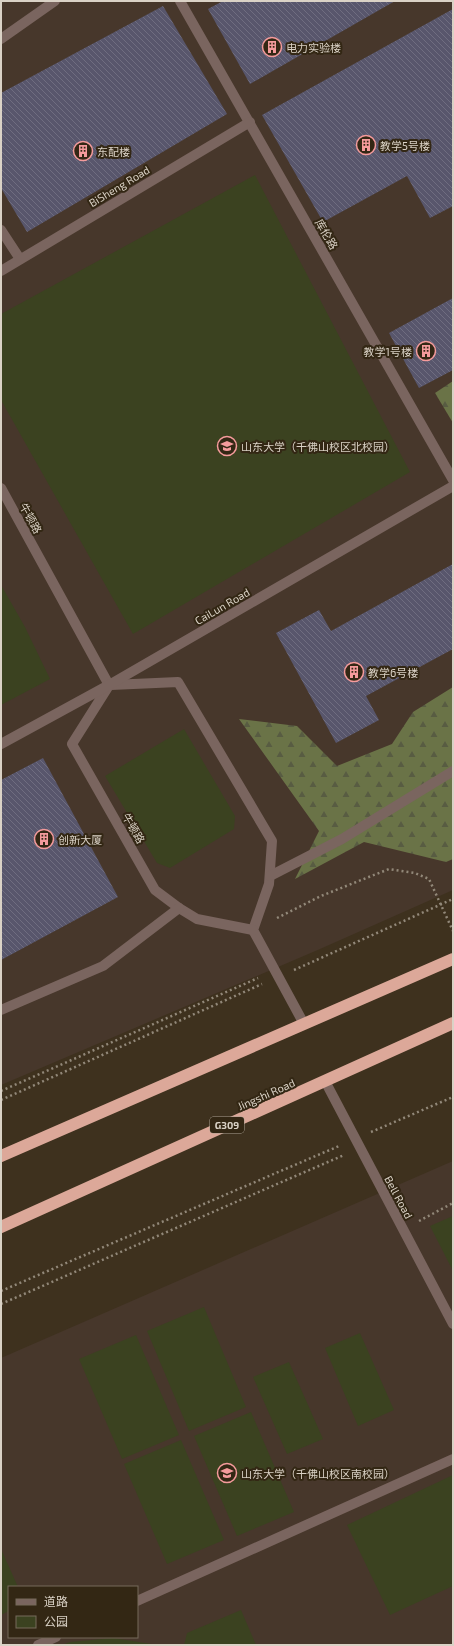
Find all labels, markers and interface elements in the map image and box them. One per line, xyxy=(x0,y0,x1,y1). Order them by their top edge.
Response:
building icon: 电力实验楼 xyxy=(261,36,283,58)
place label: 电力实验楼 xyxy=(286,41,341,54)
building icon: 教学5号楼 xyxy=(355,134,377,156)
place label: 教学5号楼 xyxy=(380,139,430,152)
building icon: 东配楼 xyxy=(72,140,94,162)
place label: 东配楼 xyxy=(97,145,130,158)
street label: BiSheng Road xyxy=(86,163,152,209)
street label: 库伦路 xyxy=(313,216,341,252)
building icon: 教学1号楼 xyxy=(415,340,437,362)
place label: 教学1号楼 xyxy=(364,345,412,358)
school or university icon: 山东大学（千佛山校区北校园） xyxy=(216,435,238,457)
place label: 山东大学（千佛山校区北校园） xyxy=(241,440,395,453)
street label: 牛顿路 xyxy=(17,500,45,536)
street label: CaiLun Road xyxy=(192,585,252,627)
building icon: 教学6号楼 xyxy=(343,661,365,683)
place label: 教学6号楼 xyxy=(368,666,418,679)
street label: 牛顿路 xyxy=(120,810,148,846)
building icon: 创新大厦 xyxy=(33,828,55,850)
place label: 创新大厦 xyxy=(58,833,102,846)
street label: Jingshi Road xyxy=(235,1076,297,1112)
road number: G309 xyxy=(210,1117,244,1133)
street label: Bell Road xyxy=(382,1173,416,1221)
school or university icon: 山东大学（千佛山校区南校园） xyxy=(216,1462,238,1484)
place label: 山东大学（千佛山校区南校园） xyxy=(241,1467,395,1480)
legend xyxy=(8,1586,138,1638)
text: 道路 xyxy=(44,1594,68,1608)
text: 公园 xyxy=(44,1614,68,1628)

